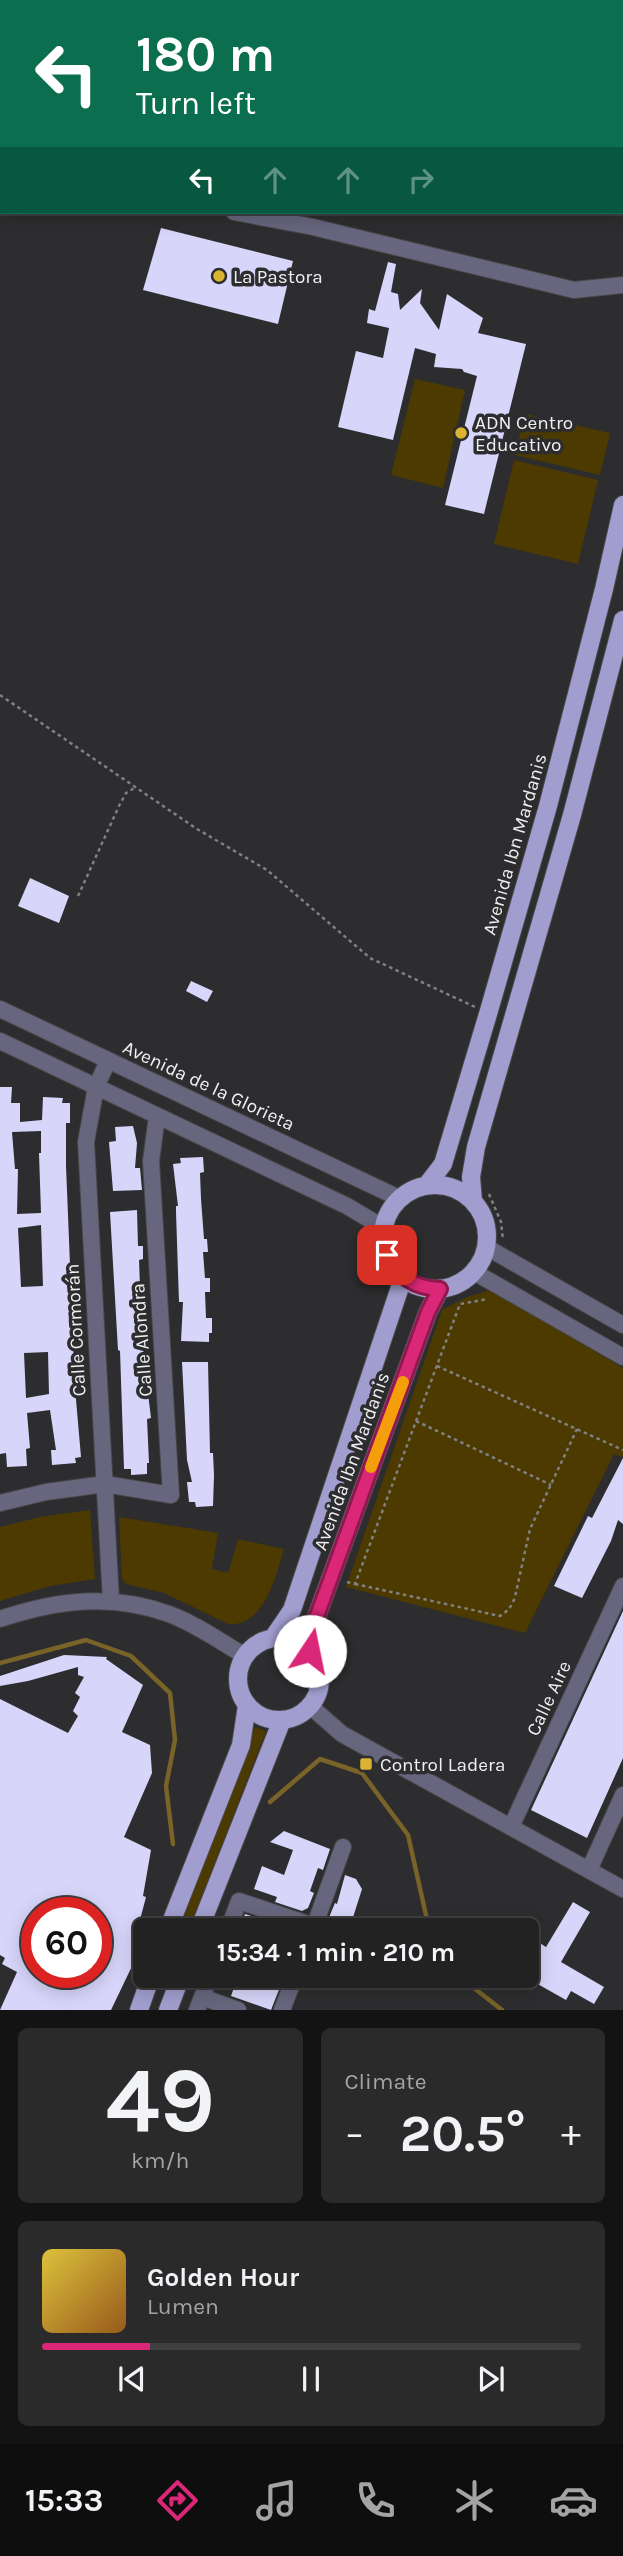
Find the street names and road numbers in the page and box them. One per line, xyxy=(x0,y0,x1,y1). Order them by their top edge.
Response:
street label: Avenida Ibn Mardanis xyxy=(478,751,551,938)
street label: Avenida de la Glorieta xyxy=(119,1036,298,1135)
street label: Calle Cormorán xyxy=(62,1263,90,1397)
street label: Calle Alondra xyxy=(127,1282,157,1397)
street label: Avenida Ibn Mardanis xyxy=(309,1369,394,1553)
street label: Calle Aire xyxy=(522,1657,576,1739)

